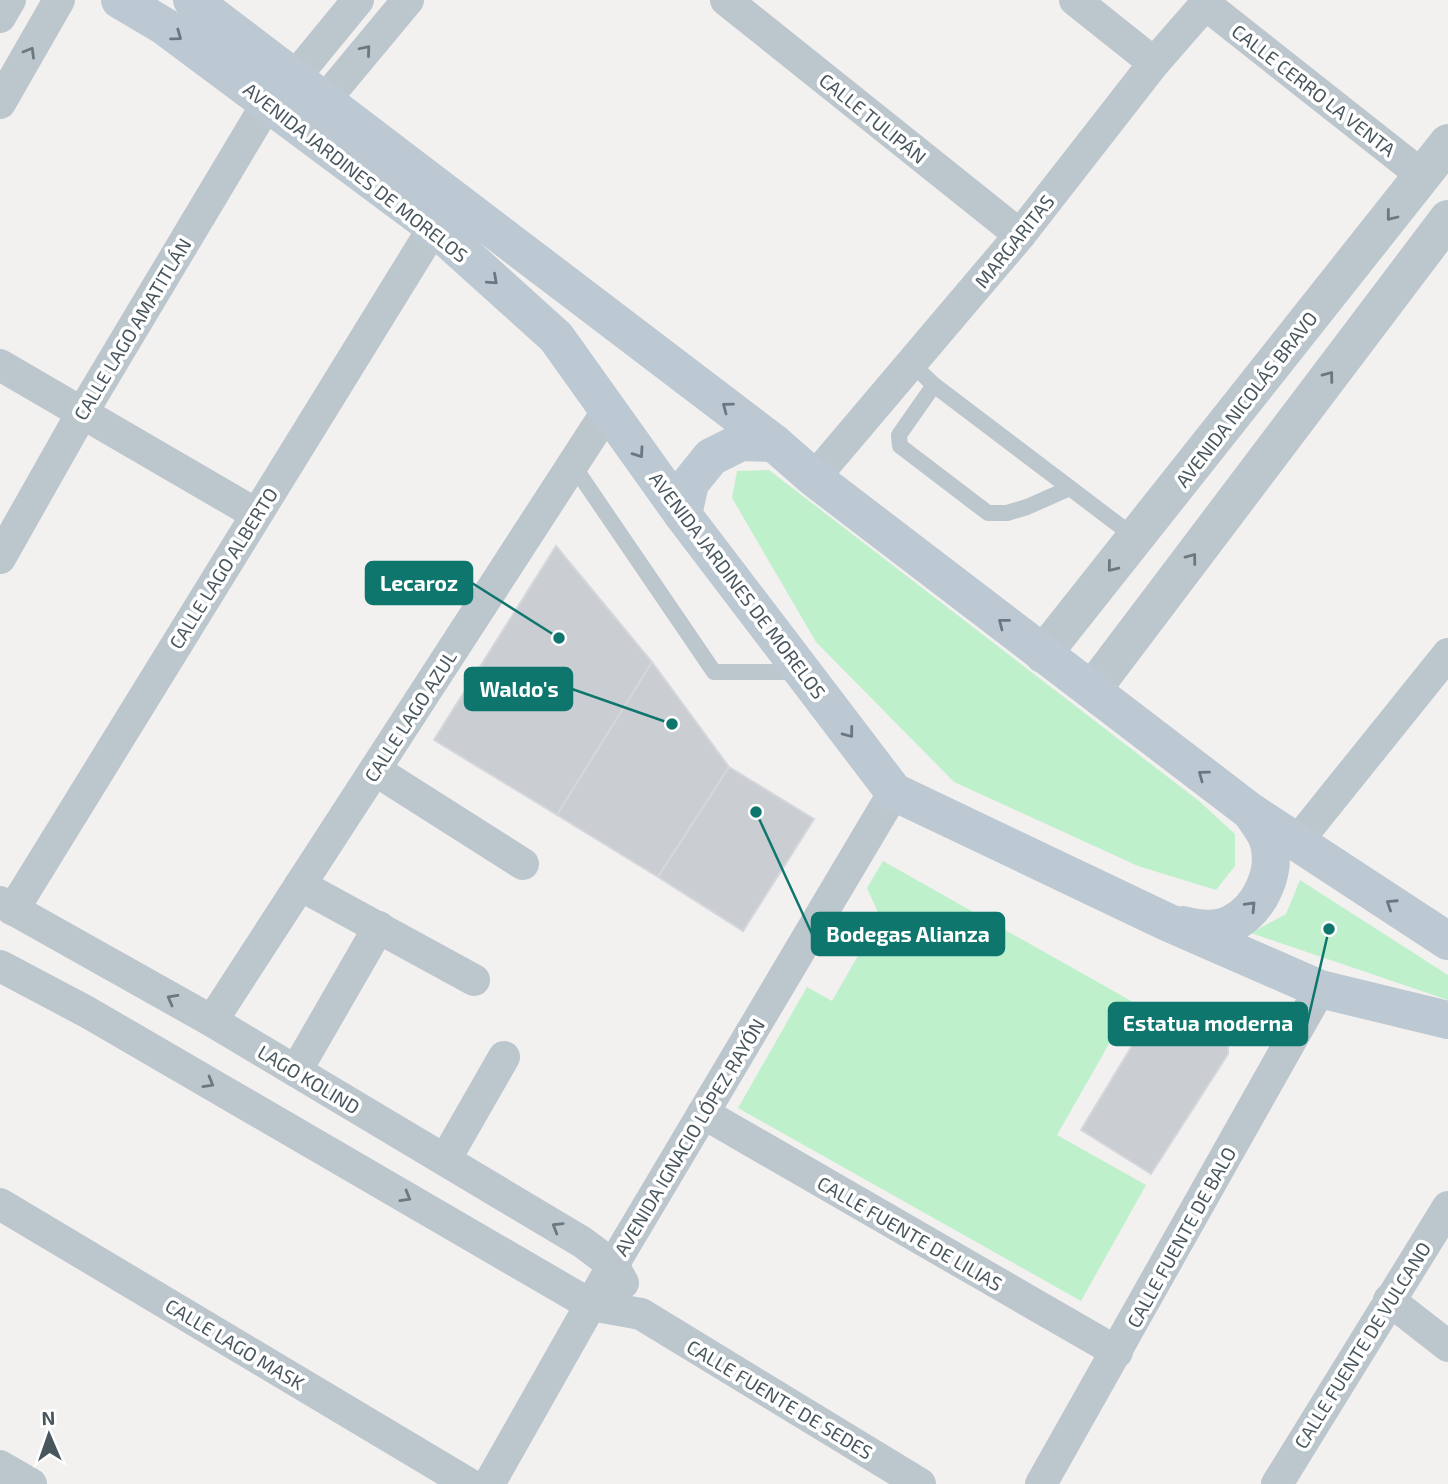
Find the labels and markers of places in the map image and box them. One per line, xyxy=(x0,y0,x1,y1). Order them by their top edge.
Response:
callout: Lecaroz xyxy=(366,562,472,604)
callout: Waldo's xyxy=(465,668,572,710)
callout: Bodegas Alianza xyxy=(812,913,1004,955)
callout: Estatua moderna xyxy=(1109,1003,1307,1045)

